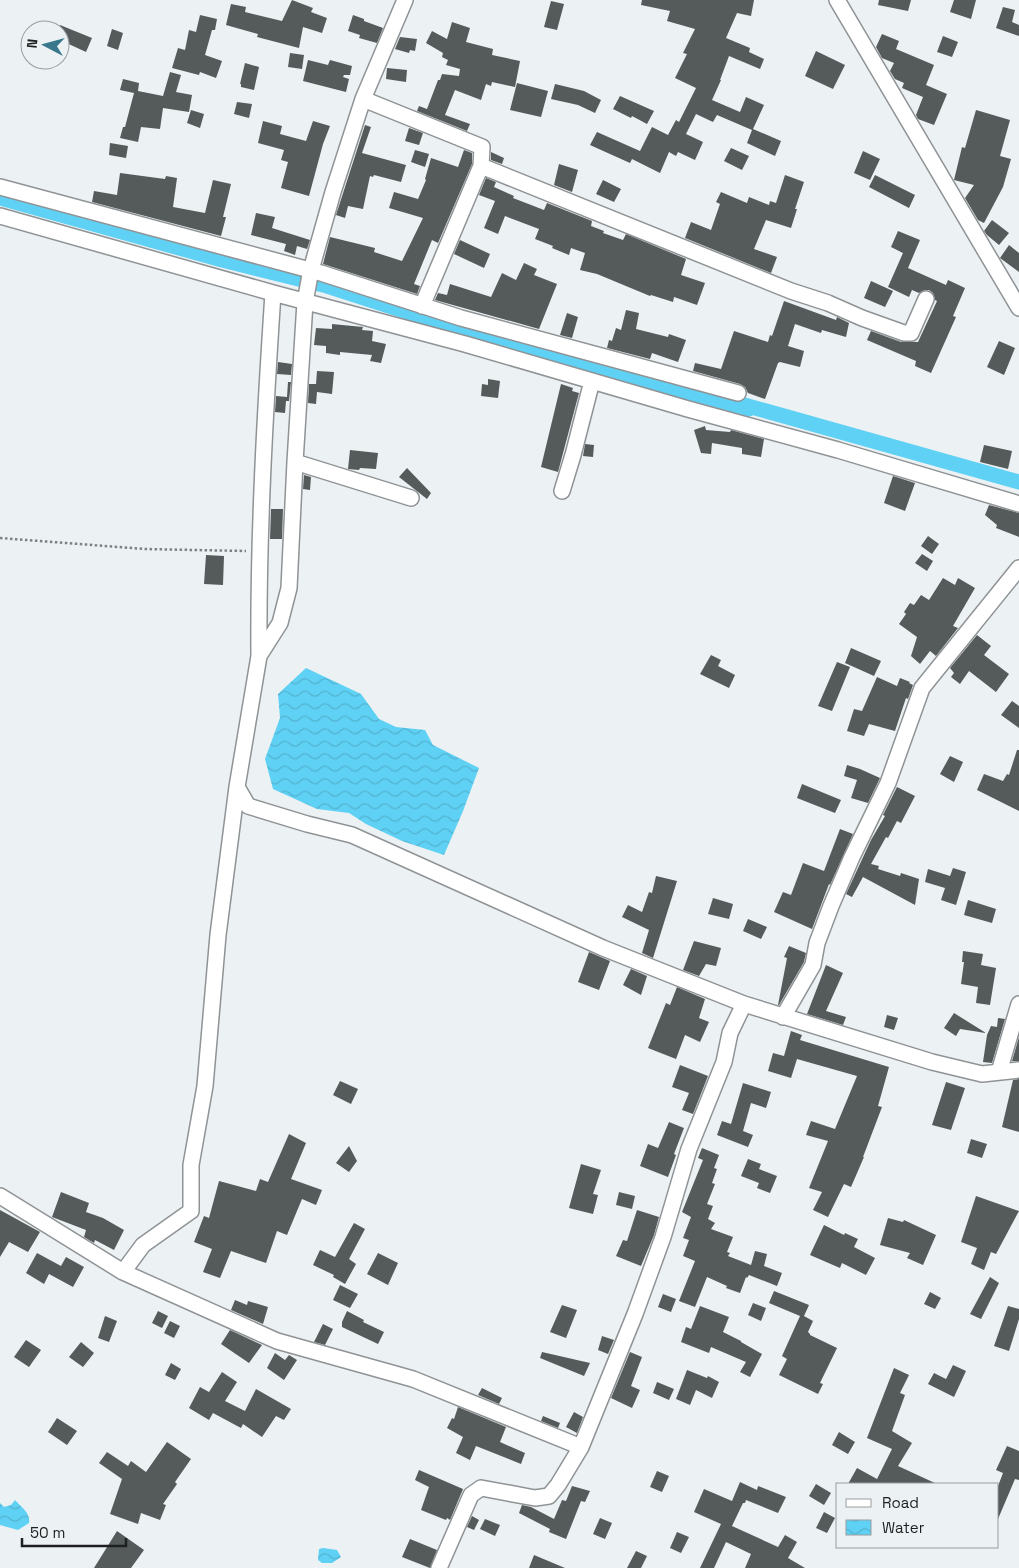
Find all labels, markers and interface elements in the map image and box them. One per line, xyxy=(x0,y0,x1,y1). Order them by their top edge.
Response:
north arrow xyxy=(20,20,70,70)
text: N xyxy=(23,38,42,49)
legend xyxy=(836,1483,999,1548)
text: Road xyxy=(882,1493,919,1512)
scale bar xyxy=(22,1516,126,1548)
text: Water xyxy=(882,1518,925,1537)
text: 50 m xyxy=(30,1523,65,1542)

